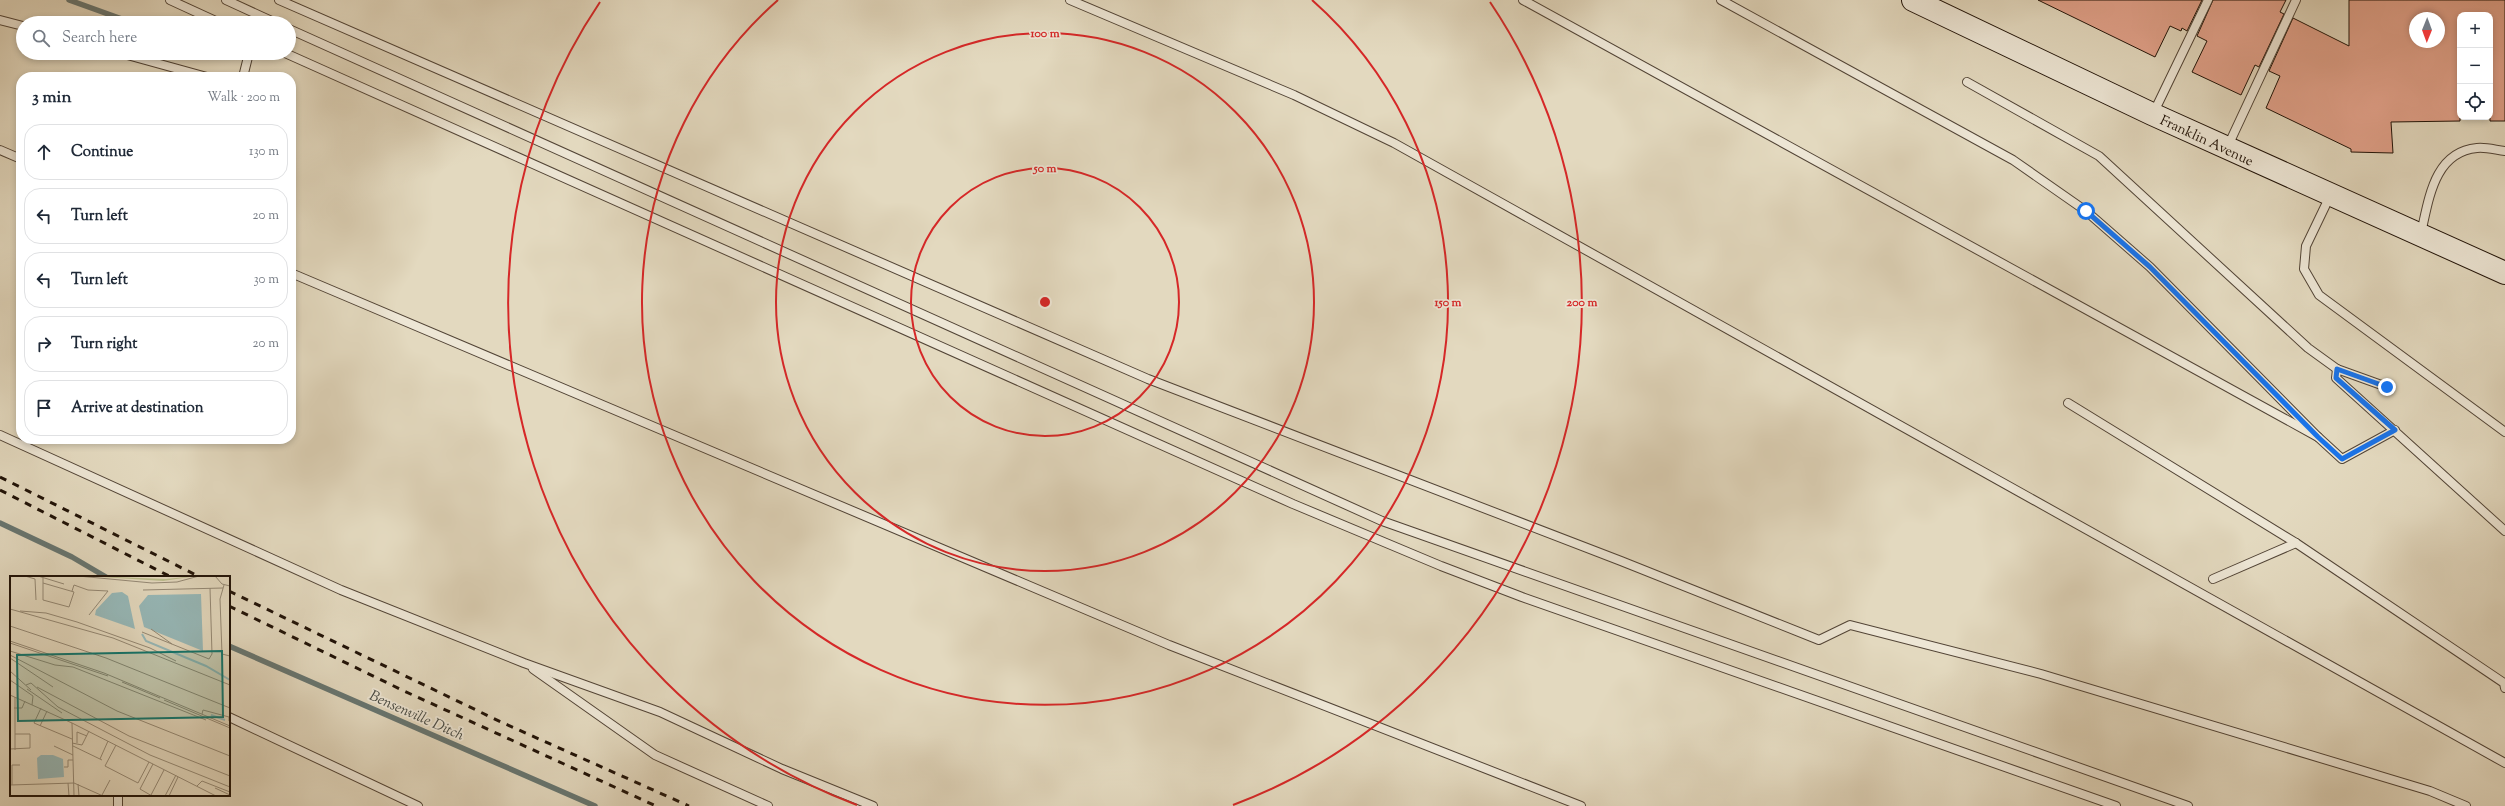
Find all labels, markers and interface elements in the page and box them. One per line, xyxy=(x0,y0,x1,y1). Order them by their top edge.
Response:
north arrow xyxy=(2409,12,2445,48)
map controls xyxy=(2457,12,2493,120)
button: + xyxy=(2457,12,2493,48)
search box xyxy=(16,16,296,60)
text: 100 m xyxy=(1029,25,1060,43)
icon: search xyxy=(30,27,52,49)
text: Search here xyxy=(62,28,137,49)
button: − xyxy=(2457,48,2493,84)
button: locate xyxy=(2457,84,2493,120)
text: 3 min xyxy=(32,86,71,110)
text: Walk · 200 m xyxy=(207,89,280,107)
street label: Franklin Avenue xyxy=(2156,111,2256,172)
icon: ahead xyxy=(33,141,55,163)
text: Continue xyxy=(71,142,133,163)
text: 130 m xyxy=(249,143,279,161)
text: 50 m xyxy=(1033,160,1057,178)
route start xyxy=(2077,202,2095,220)
icon: left xyxy=(33,205,55,227)
text: Turn left xyxy=(71,206,128,227)
text: 20 m xyxy=(253,207,279,225)
icon: left xyxy=(33,269,55,291)
text: Turn left xyxy=(71,270,128,291)
text: 30 m xyxy=(253,271,279,289)
text: 150 m xyxy=(1433,294,1462,312)
text: 200 m xyxy=(1567,294,1597,312)
centre of rings xyxy=(1038,295,1052,309)
icon: right xyxy=(33,333,55,355)
text: Turn right xyxy=(71,334,137,355)
text: 20 m xyxy=(253,335,279,353)
route end xyxy=(2378,378,2396,396)
icon: arrive xyxy=(33,397,55,419)
text: Arrive at destination xyxy=(71,398,204,419)
inset map xyxy=(10,576,230,796)
water label: Bensenville Ditch xyxy=(366,686,468,747)

